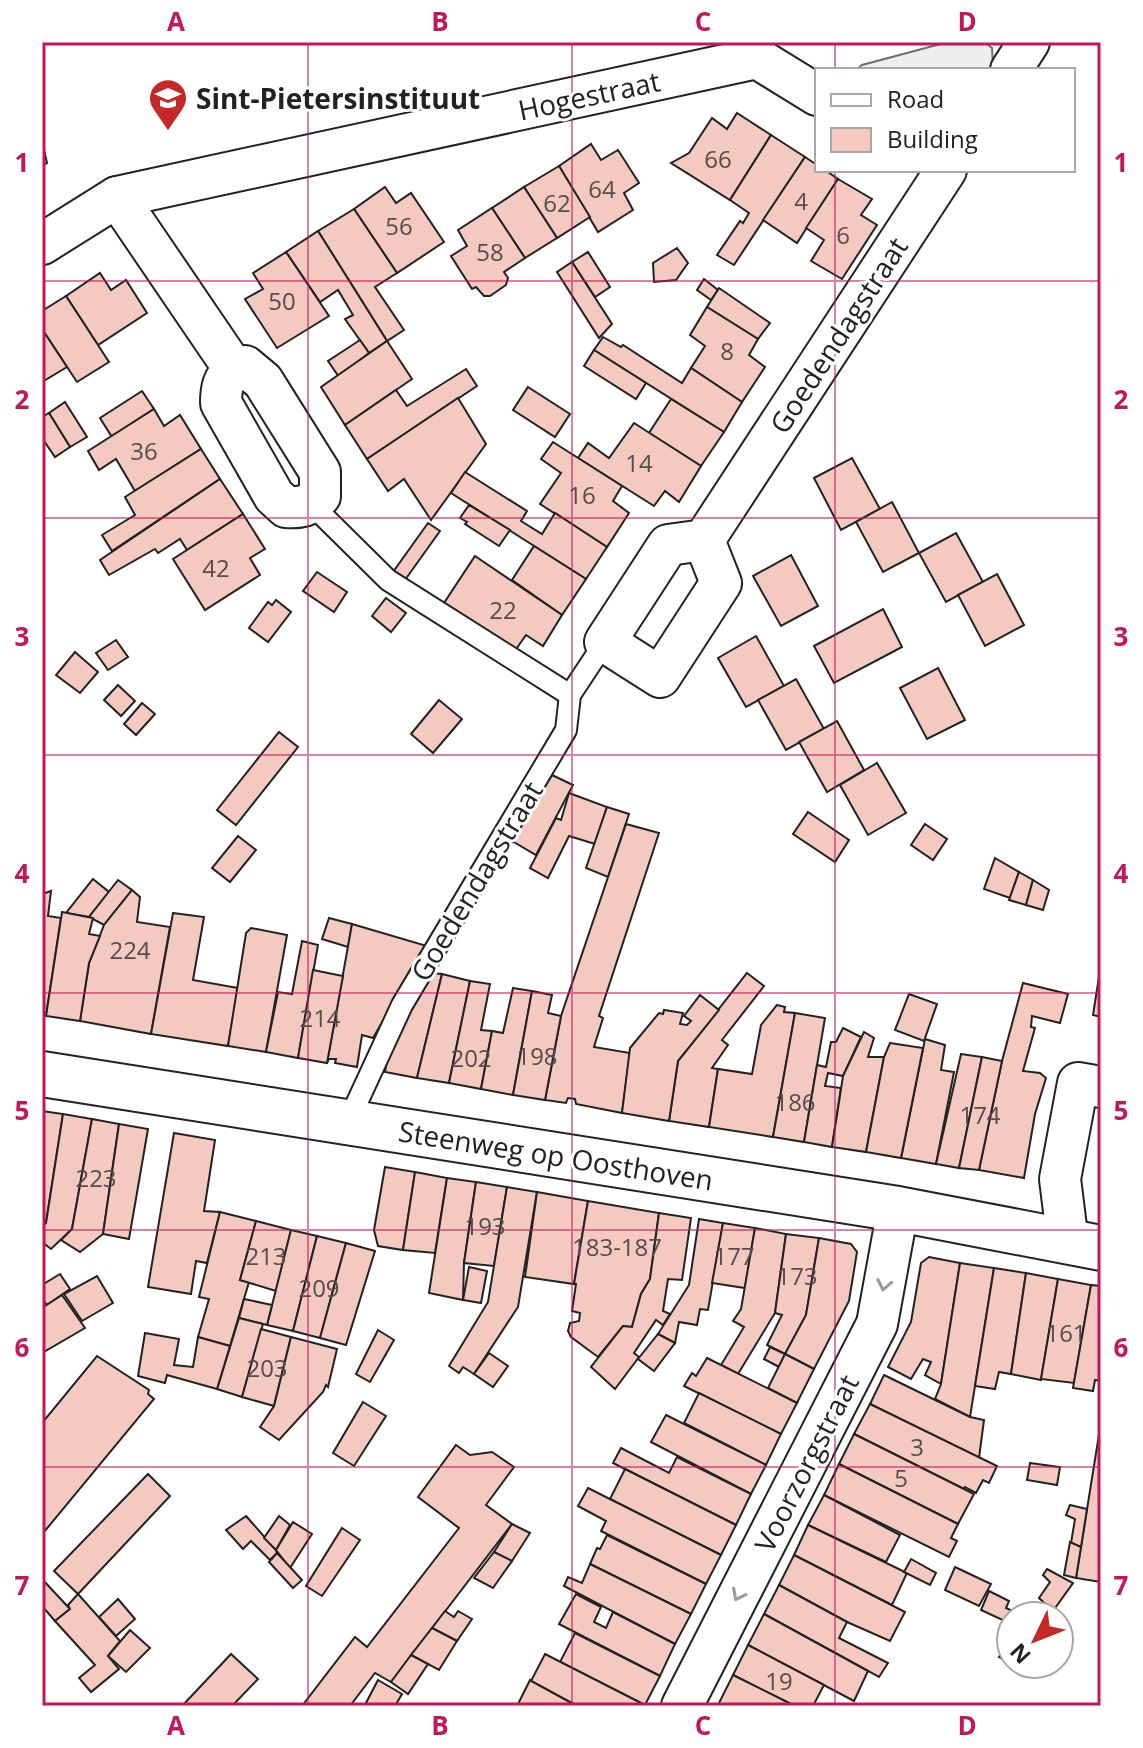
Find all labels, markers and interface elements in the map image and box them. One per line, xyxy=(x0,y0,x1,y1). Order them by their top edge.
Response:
text: A xyxy=(167,3,185,39)
text: B xyxy=(431,3,449,39)
text: C xyxy=(695,3,711,39)
text: D xyxy=(957,3,977,39)
street label: Hogestraat xyxy=(514,61,664,129)
legend xyxy=(815,68,1075,172)
school or university icon: Sint-Pietersinstituut xyxy=(147,77,189,132)
place label: Sint-Pietersinstituut xyxy=(196,79,480,117)
text: Road xyxy=(887,82,944,115)
text: Building xyxy=(887,122,978,155)
house number: 66 xyxy=(704,142,732,175)
text: 1 xyxy=(15,144,29,180)
text: 1 xyxy=(1114,144,1128,180)
house number: 64 xyxy=(588,172,616,205)
house number: 4 xyxy=(794,184,808,217)
house number: 62 xyxy=(543,186,571,219)
house number: 56 xyxy=(385,209,413,242)
house number: 6 xyxy=(836,218,850,251)
street label: Goedendagstraat xyxy=(760,230,916,440)
house number: 58 xyxy=(476,235,504,268)
house number: 50 xyxy=(268,284,296,317)
house number: 8 xyxy=(720,334,734,367)
text: 2 xyxy=(15,381,30,417)
text: 2 xyxy=(1114,381,1129,417)
house number: 36 xyxy=(130,434,158,467)
house number: 14 xyxy=(625,446,653,479)
house number: 16 xyxy=(568,478,596,511)
house number: 42 xyxy=(202,551,230,584)
house number: 22 xyxy=(489,593,517,626)
text: 3 xyxy=(15,618,29,654)
text: 3 xyxy=(1114,618,1128,654)
street label: Goedendagstraat xyxy=(401,774,551,988)
text: 4 xyxy=(15,855,30,891)
text: 4 xyxy=(1114,855,1129,891)
house number: 224 xyxy=(109,933,151,966)
house number: 214 xyxy=(299,1001,341,1034)
house number: 198 xyxy=(516,1039,558,1072)
house number: 202 xyxy=(450,1041,492,1074)
house number: 186 xyxy=(774,1085,816,1118)
text: 5 xyxy=(15,1092,29,1128)
text: 5 xyxy=(1114,1092,1128,1128)
house number: 174 xyxy=(959,1098,1001,1131)
street label: Steenweg op Oosthoven xyxy=(396,1111,716,1199)
house number: 223 xyxy=(75,1161,117,1194)
house number: 193 xyxy=(464,1209,506,1242)
house number: 183-187 xyxy=(572,1230,662,1263)
house number: 213 xyxy=(245,1239,287,1272)
house number: 177 xyxy=(713,1239,755,1272)
house number: 173 xyxy=(776,1259,818,1292)
house number: 209 xyxy=(298,1271,340,1304)
one-way arrow xyxy=(876,1278,893,1292)
house number: 161 xyxy=(1045,1316,1087,1349)
text: 6 xyxy=(15,1329,30,1365)
text: 6 xyxy=(1114,1329,1129,1365)
house number: 203 xyxy=(246,1351,288,1384)
street label: Voorzorgstraat xyxy=(745,1368,867,1558)
house number: 3 xyxy=(910,1430,924,1463)
house number: 5 xyxy=(894,1461,908,1494)
text: 7 xyxy=(15,1567,30,1603)
text: 7 xyxy=(1114,1567,1129,1603)
one-way arrow xyxy=(733,1587,748,1602)
north arrow xyxy=(995,1600,1075,1680)
text: N xyxy=(1003,1638,1037,1671)
house number: 19 xyxy=(765,1664,793,1697)
text: A xyxy=(167,1707,185,1743)
text: B xyxy=(431,1707,449,1743)
text: C xyxy=(695,1707,711,1743)
text: D xyxy=(957,1707,977,1743)

